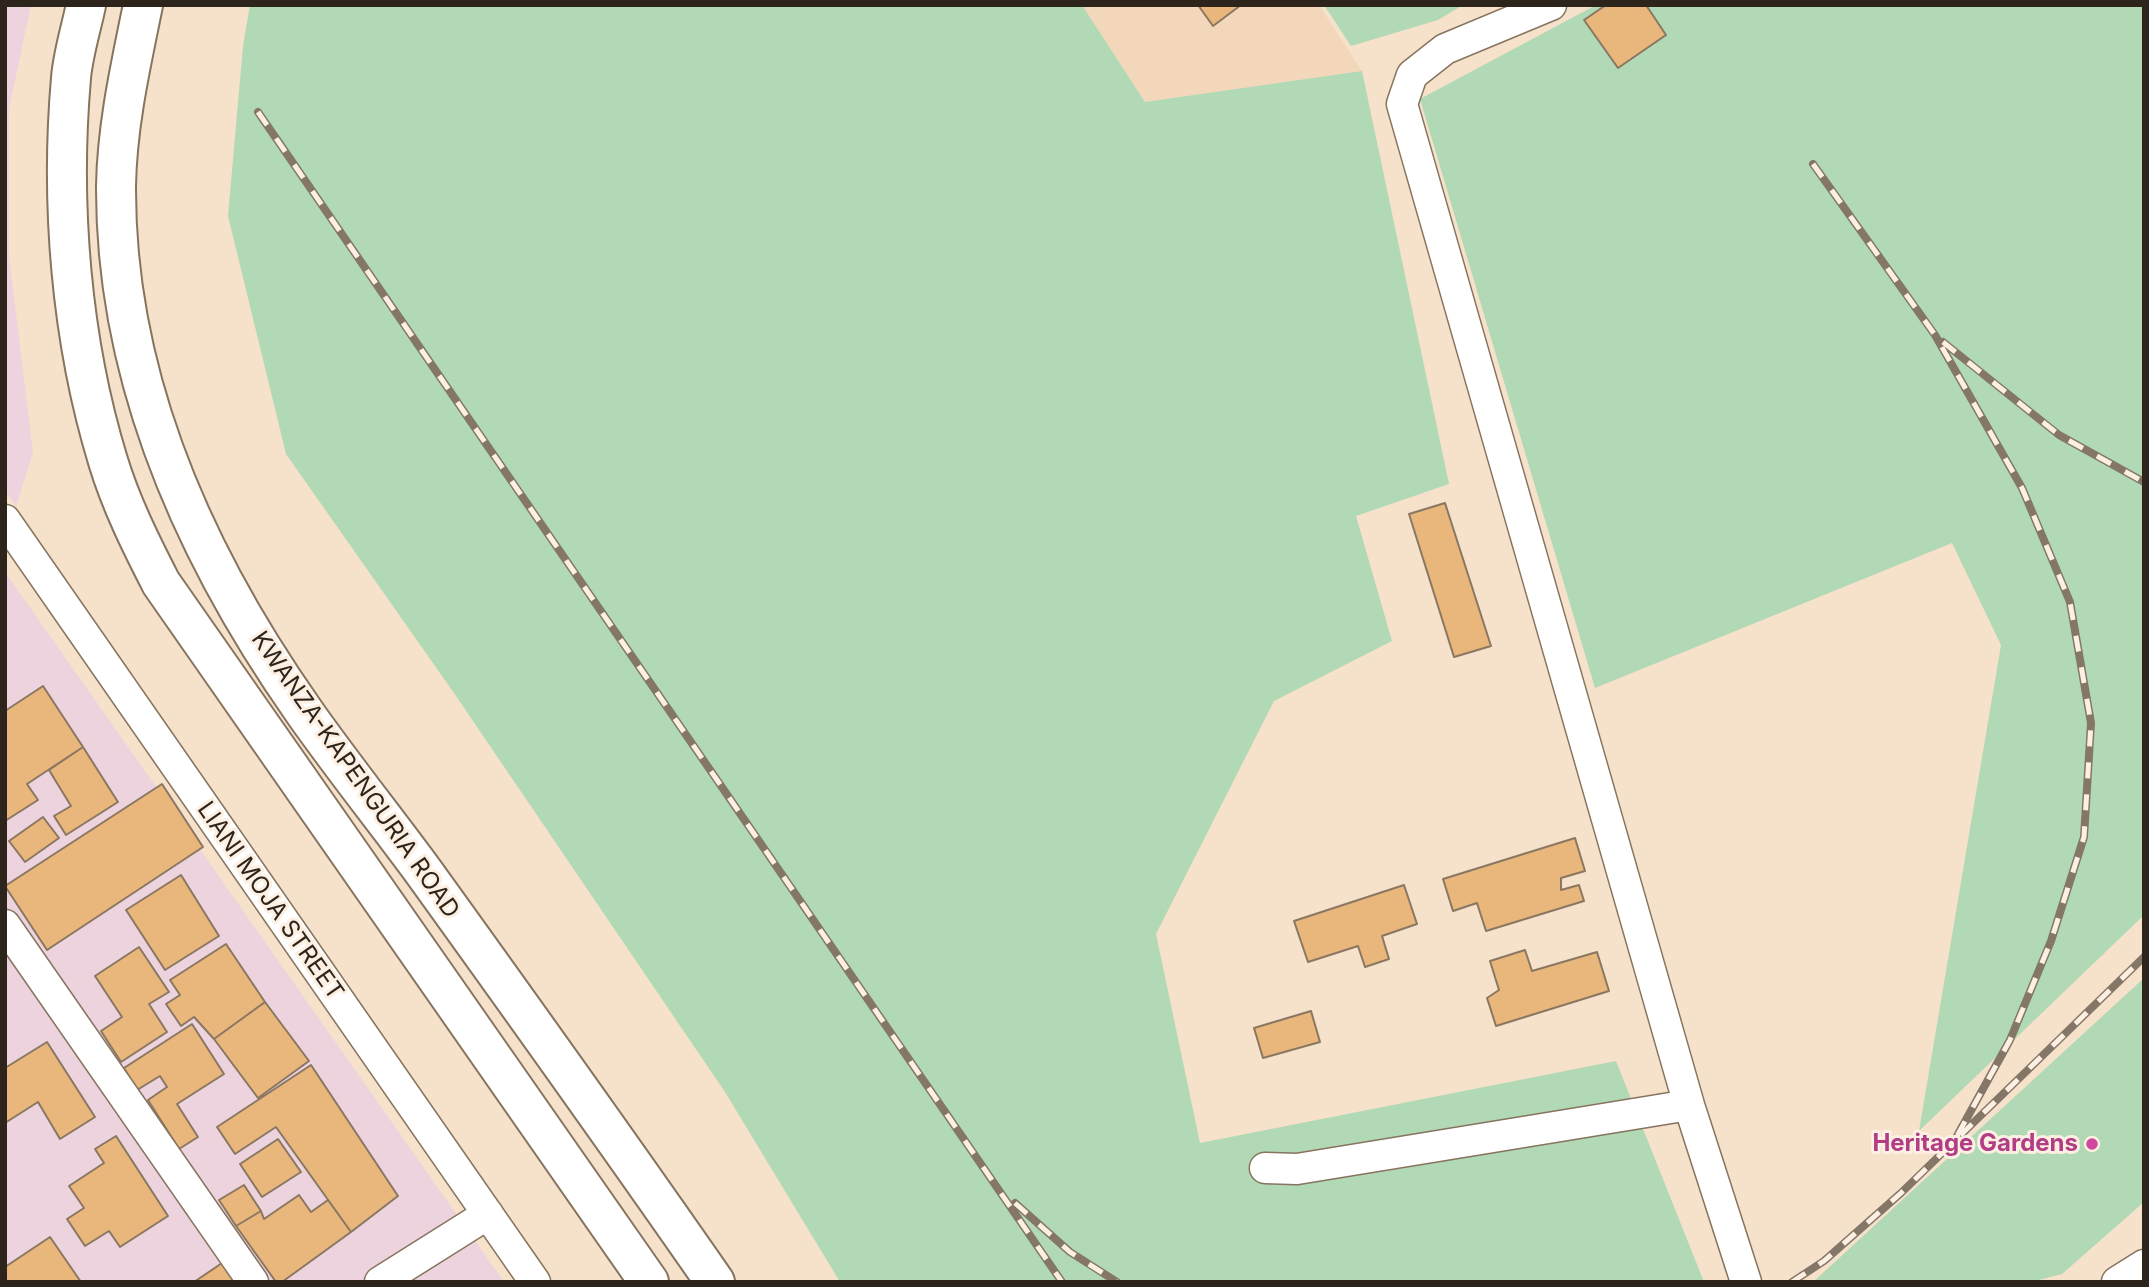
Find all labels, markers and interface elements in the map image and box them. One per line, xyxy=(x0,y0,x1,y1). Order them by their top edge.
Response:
street label: KWANZA-KAPENGURIA ROAD xyxy=(245,626,465,924)
street label: LIANI MOJA STREET xyxy=(191,796,349,1006)
place label: Heritage Gardens xyxy=(1872,1130,2078,1158)
marker: Heritage Gardens xyxy=(2084,1136,2100,1152)

